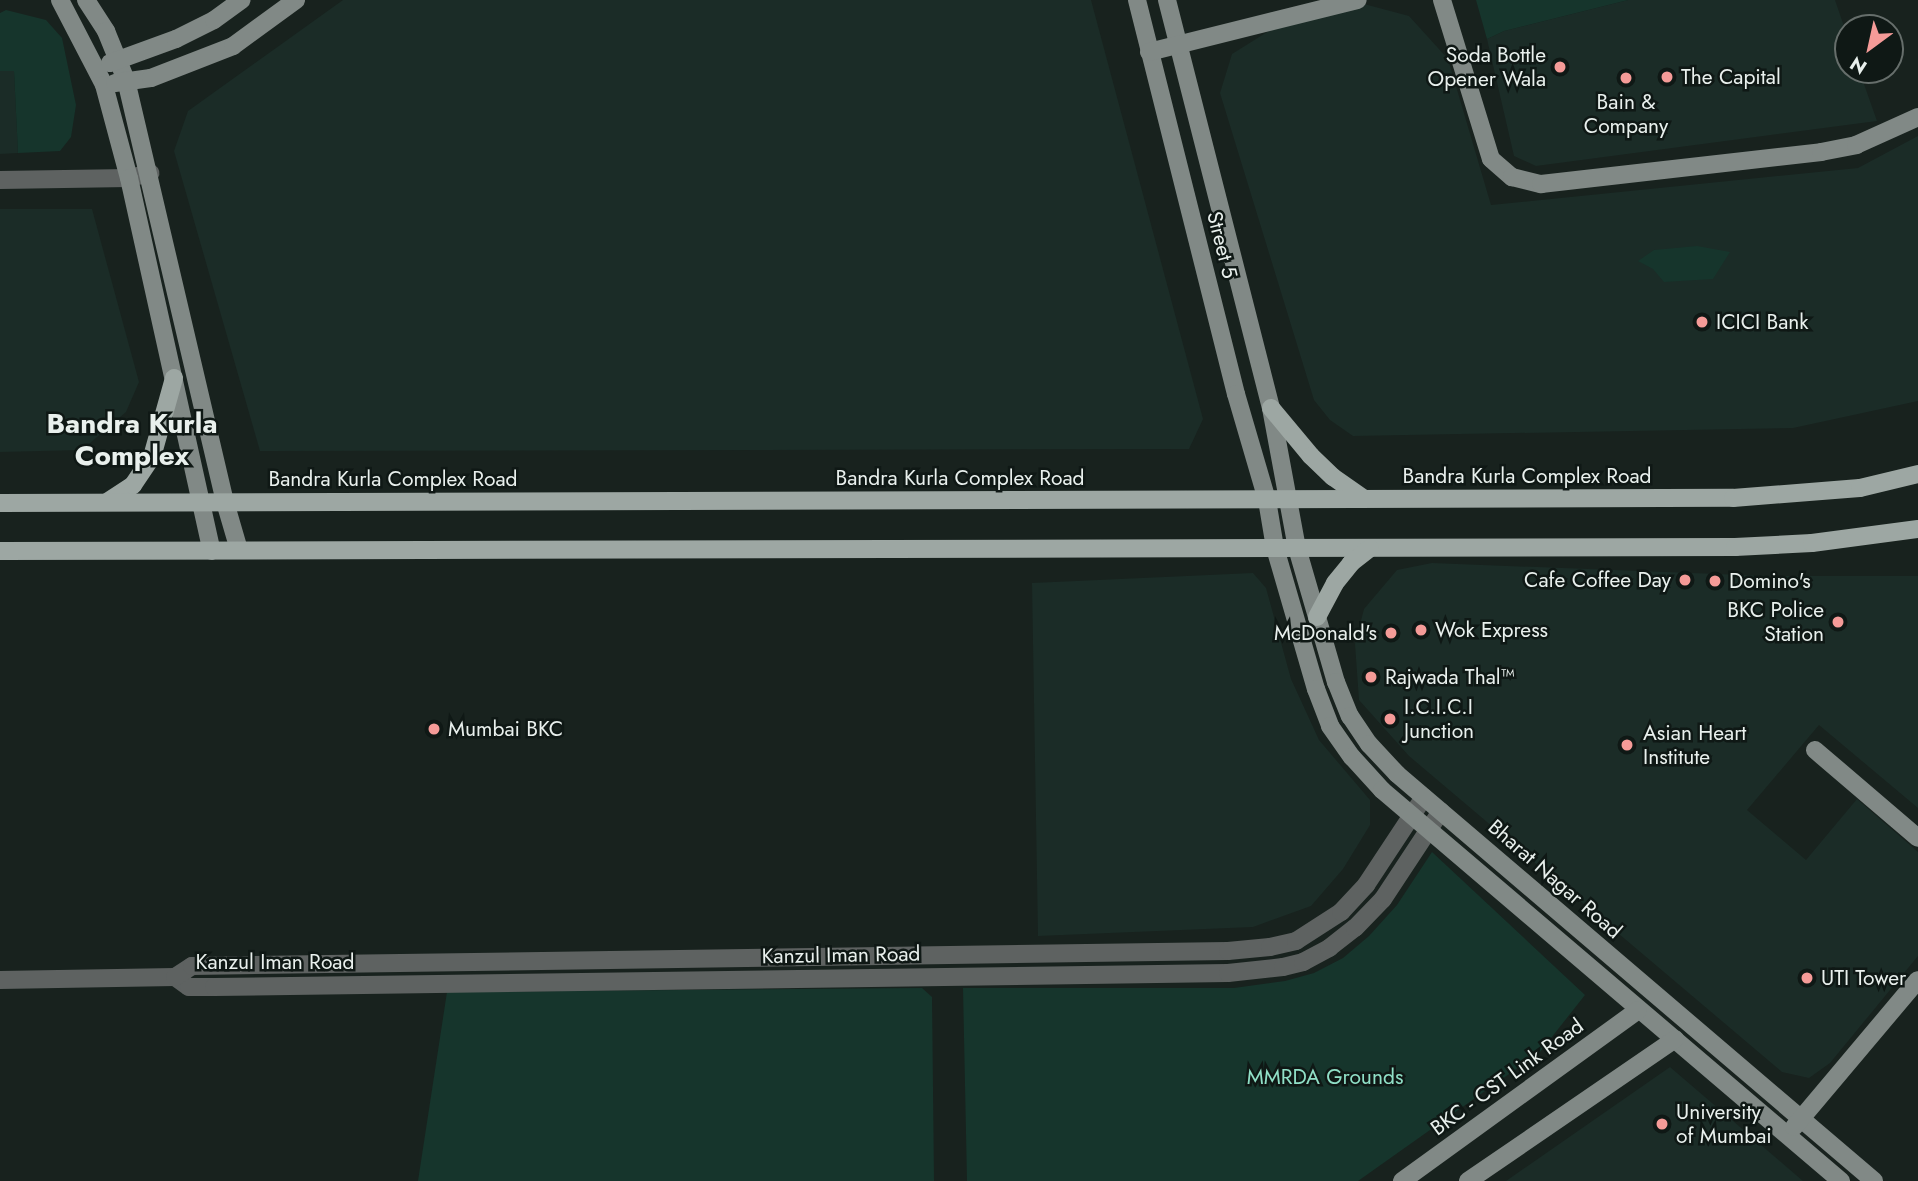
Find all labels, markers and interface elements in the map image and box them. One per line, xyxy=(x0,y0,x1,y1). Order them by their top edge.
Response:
north arrow xyxy=(1834,14,1904,84)
place label: Soda Bottle Opener Wala xyxy=(1428,42,1546,92)
text: N xyxy=(1845,50,1872,81)
marker: Soda Bottle Opener Wala xyxy=(1552,59,1568,75)
place label: The Capital xyxy=(1681,64,1781,90)
marker: The Capital xyxy=(1659,69,1675,85)
marker: Bain & Company xyxy=(1618,70,1634,86)
place label: Bain & Company xyxy=(1584,89,1668,139)
street label: Street 5 xyxy=(1202,209,1242,281)
place label: ICICI Bank xyxy=(1716,309,1809,335)
marker: ICICI Bank xyxy=(1694,314,1710,330)
district label: Bandra Kurla Complex xyxy=(46,407,218,473)
street label: Bandra Kurla Complex Road xyxy=(1402,463,1652,489)
street label: Bandra Kurla Complex Road xyxy=(835,465,1085,491)
street label: Bandra Kurla Complex Road xyxy=(268,466,518,492)
place label: Cafe Coffee Day xyxy=(1524,567,1671,593)
place label: Domino's xyxy=(1729,568,1811,594)
marker: Cafe Coffee Day xyxy=(1677,572,1693,588)
marker: Domino's xyxy=(1707,573,1723,589)
place label: BKC Police Station xyxy=(1727,597,1824,647)
marker: BKC Police Station xyxy=(1830,614,1846,630)
place label: Wok Express xyxy=(1435,617,1548,643)
place label: McDonald's xyxy=(1274,620,1377,646)
marker: Wok Express xyxy=(1413,622,1429,638)
marker: McDonald's xyxy=(1383,625,1399,641)
place label: Rajwada Thal™ xyxy=(1385,664,1515,690)
marker: Rajwada Thal™ xyxy=(1363,669,1379,685)
place label: I.C.I.C.I Junction xyxy=(1404,694,1474,744)
marker: I.C.I.C.I Junction xyxy=(1382,711,1398,727)
place label: Mumbai BKC xyxy=(448,716,563,742)
place label: Asian Heart Institute xyxy=(1643,720,1746,770)
marker: Mumbai BKC xyxy=(426,721,442,737)
marker: Asian Heart Institute xyxy=(1617,735,1637,755)
street label: Bharat Nagar Road xyxy=(1483,814,1627,944)
street label: Kanzul Iman Road xyxy=(761,941,921,969)
street label: Kanzul Iman Road xyxy=(196,949,354,975)
place label: UTI Tower xyxy=(1821,965,1906,991)
marker: UTI Tower xyxy=(1799,970,1815,986)
street label: BKC - CST Link Road xyxy=(1426,1013,1588,1141)
park label: MMRDA Grounds xyxy=(1247,1064,1403,1090)
place label: University of Mumbai xyxy=(1676,1099,1772,1149)
marker: University of Mumbai xyxy=(1654,1116,1670,1132)

